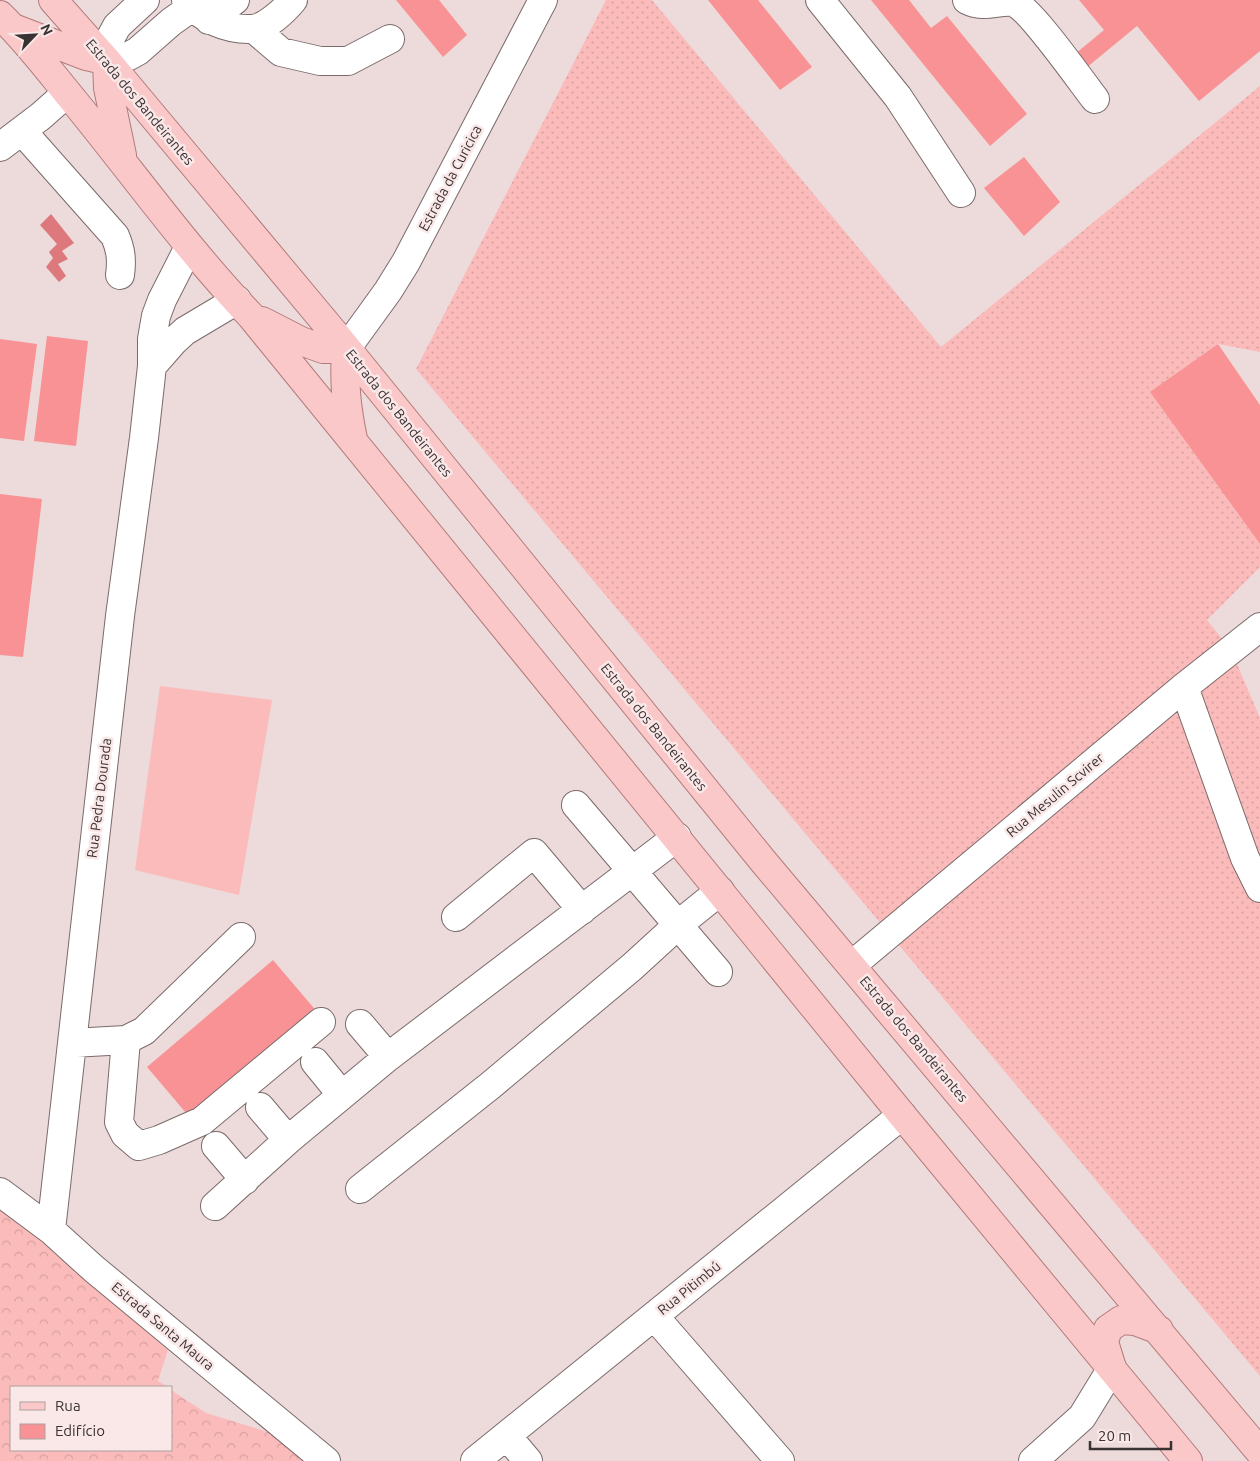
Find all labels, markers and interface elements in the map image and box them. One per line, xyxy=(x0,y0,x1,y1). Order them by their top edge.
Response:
north arrow xyxy=(10,10,60,60)
text: N xyxy=(37,21,56,38)
street label: Estrada dos Bandeirantes xyxy=(83,36,197,168)
street label: Estrada da Curicica xyxy=(415,122,485,234)
street label: Estrada dos Bandeirantes xyxy=(343,346,455,480)
street label: Estrada dos Bandeirantes xyxy=(598,660,710,794)
street label: Rua Pedra Dourada xyxy=(84,737,114,859)
street label: Rua Mesulin Scvirer xyxy=(1003,749,1107,840)
street label: Estrada dos Bandeirantes xyxy=(857,973,971,1105)
street label: Rua Pitimbú xyxy=(654,1258,724,1318)
street label: Estrada Santa Maura xyxy=(109,1278,217,1374)
legend xyxy=(10,1386,172,1451)
text: Rua xyxy=(55,1397,81,1414)
scale bar xyxy=(1090,1418,1171,1450)
text: Edifício xyxy=(55,1422,105,1439)
text: 20 m xyxy=(1098,1427,1131,1444)

